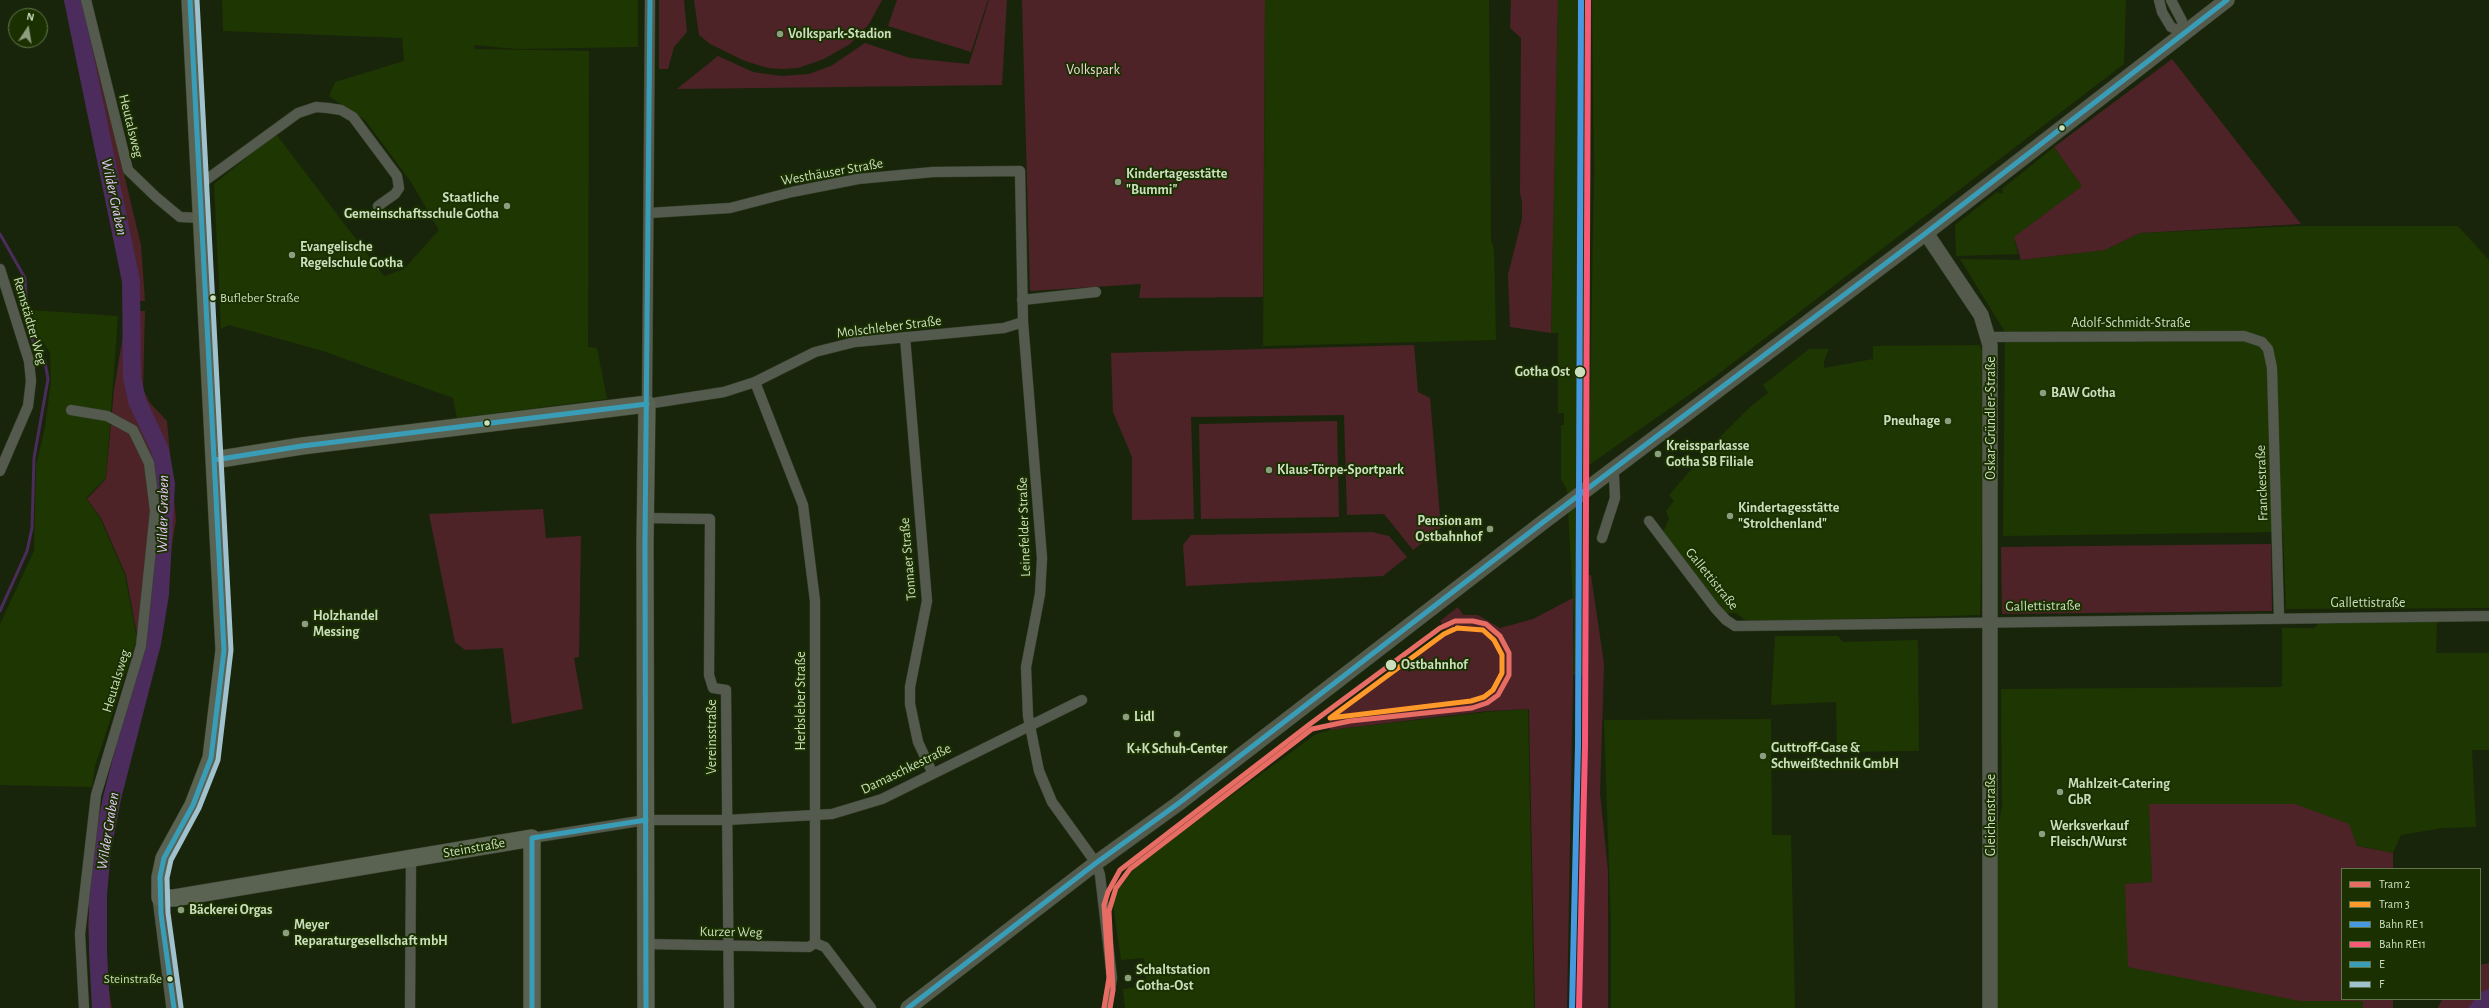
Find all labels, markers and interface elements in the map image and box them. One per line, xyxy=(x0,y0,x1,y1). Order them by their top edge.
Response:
north arrow xyxy=(8,8,48,48)
text: N xyxy=(26,11,35,23)
place label: Volkspark-Stadion xyxy=(788,26,892,42)
marker: Volkspark-Stadion xyxy=(775,29,785,39)
park label: Volkspark xyxy=(1066,62,1120,78)
street label: Heutalsweg xyxy=(115,93,147,159)
unlabelled marker xyxy=(2057,123,2067,133)
street label: Westhäuser Straße xyxy=(780,155,884,189)
water label: Wilder Graben xyxy=(97,157,131,237)
place label: Kindertagesstätte "Bummi" xyxy=(1126,166,1227,198)
marker: Kindertagesstätte "Bummi" xyxy=(1113,177,1123,187)
place label: Staatliche Gemeinschaftsschule Gotha xyxy=(344,190,499,222)
marker: Staatliche Gemeinschaftsschule Gotha xyxy=(502,201,512,211)
place label: Evangelische Regelschule Gotha xyxy=(300,239,403,272)
marker: Evangelische Regelschule Gotha xyxy=(287,250,297,260)
street label: Remstädter Weg xyxy=(9,275,51,367)
place label: Bufleber Straße xyxy=(220,290,299,306)
marker: Bufleber Straße xyxy=(208,293,218,303)
street label: Molschleber Straße xyxy=(836,312,942,342)
street label: Adolf-Schmidt-Straße xyxy=(2071,315,2191,331)
street label: Oskar-Gründler-Straße xyxy=(1983,356,1999,480)
place label: Gotha Ost xyxy=(1515,364,1570,380)
marker: Gotha Ost xyxy=(1573,365,1587,379)
place label: BAW Gotha xyxy=(2051,385,2116,401)
marker: BAW Gotha xyxy=(2038,388,2048,398)
place label: Pneuhage xyxy=(1883,413,1940,429)
marker: Pneuhage xyxy=(1943,416,1953,426)
unlabelled marker xyxy=(482,418,492,428)
place label: Kreissparkasse Gotha SB Filiale xyxy=(1666,438,1754,470)
street label: Franckestraße xyxy=(2252,445,2272,521)
marker: Kreissparkasse Gotha SB Filiale xyxy=(1653,449,1663,459)
place label: Klaus-Törpe-Sportpark xyxy=(1277,462,1404,478)
marker: Klaus-Törpe-Sportpark xyxy=(1264,465,1274,475)
water label: Wilder Graben xyxy=(153,475,173,553)
street label: Leinefelder Straße xyxy=(1014,477,1034,577)
place label: Kindertagesstätte "Strolchenland" xyxy=(1738,500,1839,532)
marker: Kindertagesstätte "Strolchenland" xyxy=(1725,511,1735,521)
place label: Pension am Ostbahnhof xyxy=(1415,513,1482,546)
street label: Tonnaer Straße xyxy=(896,517,920,601)
marker: Pension am Ostbahnhof xyxy=(1485,524,1495,534)
street label: Gallettistraße xyxy=(1682,545,1742,613)
street label: Gallettistraße xyxy=(2330,595,2406,611)
street label: Gallettistraße xyxy=(2005,597,2081,615)
place label: Holzhandel Messing xyxy=(313,608,378,640)
marker: Holzhandel Messing xyxy=(300,619,310,629)
street label: Heutalsweg xyxy=(98,648,134,714)
street label: Herbsleber Straße xyxy=(793,651,809,751)
place label: Ostbahnhof xyxy=(1401,657,1468,673)
marker: Ostbahnhof xyxy=(1384,658,1398,672)
street label: Vereinsstraße xyxy=(704,699,720,775)
place label: Lidl xyxy=(1134,709,1155,725)
marker: Lidl xyxy=(1121,712,1131,722)
marker: K+K Schuh-Center xyxy=(1172,729,1182,739)
street label: Damaschkestraße xyxy=(858,740,954,798)
place label: Guttroff-Gase & Schweißtechnik GmbH xyxy=(1771,740,1899,772)
place label: K+K Schuh-Center xyxy=(1127,741,1227,757)
marker: Guttroff-Gase & Schweißtechnik GmbH xyxy=(1758,751,1768,761)
street label: Gleichenstraße xyxy=(1983,774,1999,856)
place label: Mahlzeit-Catering GbR xyxy=(2068,776,2170,808)
marker: Mahlzeit-Catering GbR xyxy=(2055,787,2065,797)
water label: Wilder Graben xyxy=(93,791,123,871)
place label: Werksverkauf Fleisch/Wurst xyxy=(2050,818,2128,850)
marker: Werksverkauf Fleisch/Wurst xyxy=(2037,829,2047,839)
street label: Steinstraße xyxy=(442,834,506,862)
legend xyxy=(2341,868,2481,1000)
text: Tram 2 xyxy=(2379,878,2410,890)
text: Tram 3 xyxy=(2379,898,2410,910)
place label: Bäckerei Orgas xyxy=(189,902,272,918)
marker: Bäckerei Orgas xyxy=(176,905,186,915)
place label: Meyer Reparaturgesellschaft mbH xyxy=(294,917,448,950)
text: Bahn RE 1 xyxy=(2379,918,2424,930)
street label: Kurzer Weg xyxy=(699,923,763,941)
marker: Meyer Reparaturgesellschaft mbH xyxy=(281,928,291,938)
text: Bahn RE11 xyxy=(2379,938,2426,950)
text: E xyxy=(2379,958,2385,970)
place label: Schaltstation Gotha-Ost xyxy=(1136,962,1210,994)
place label: Steinstraße xyxy=(104,971,162,987)
marker: Schaltstation Gotha-Ost xyxy=(1123,973,1133,983)
marker: Steinstraße xyxy=(165,974,175,984)
text: F xyxy=(2379,978,2384,990)

